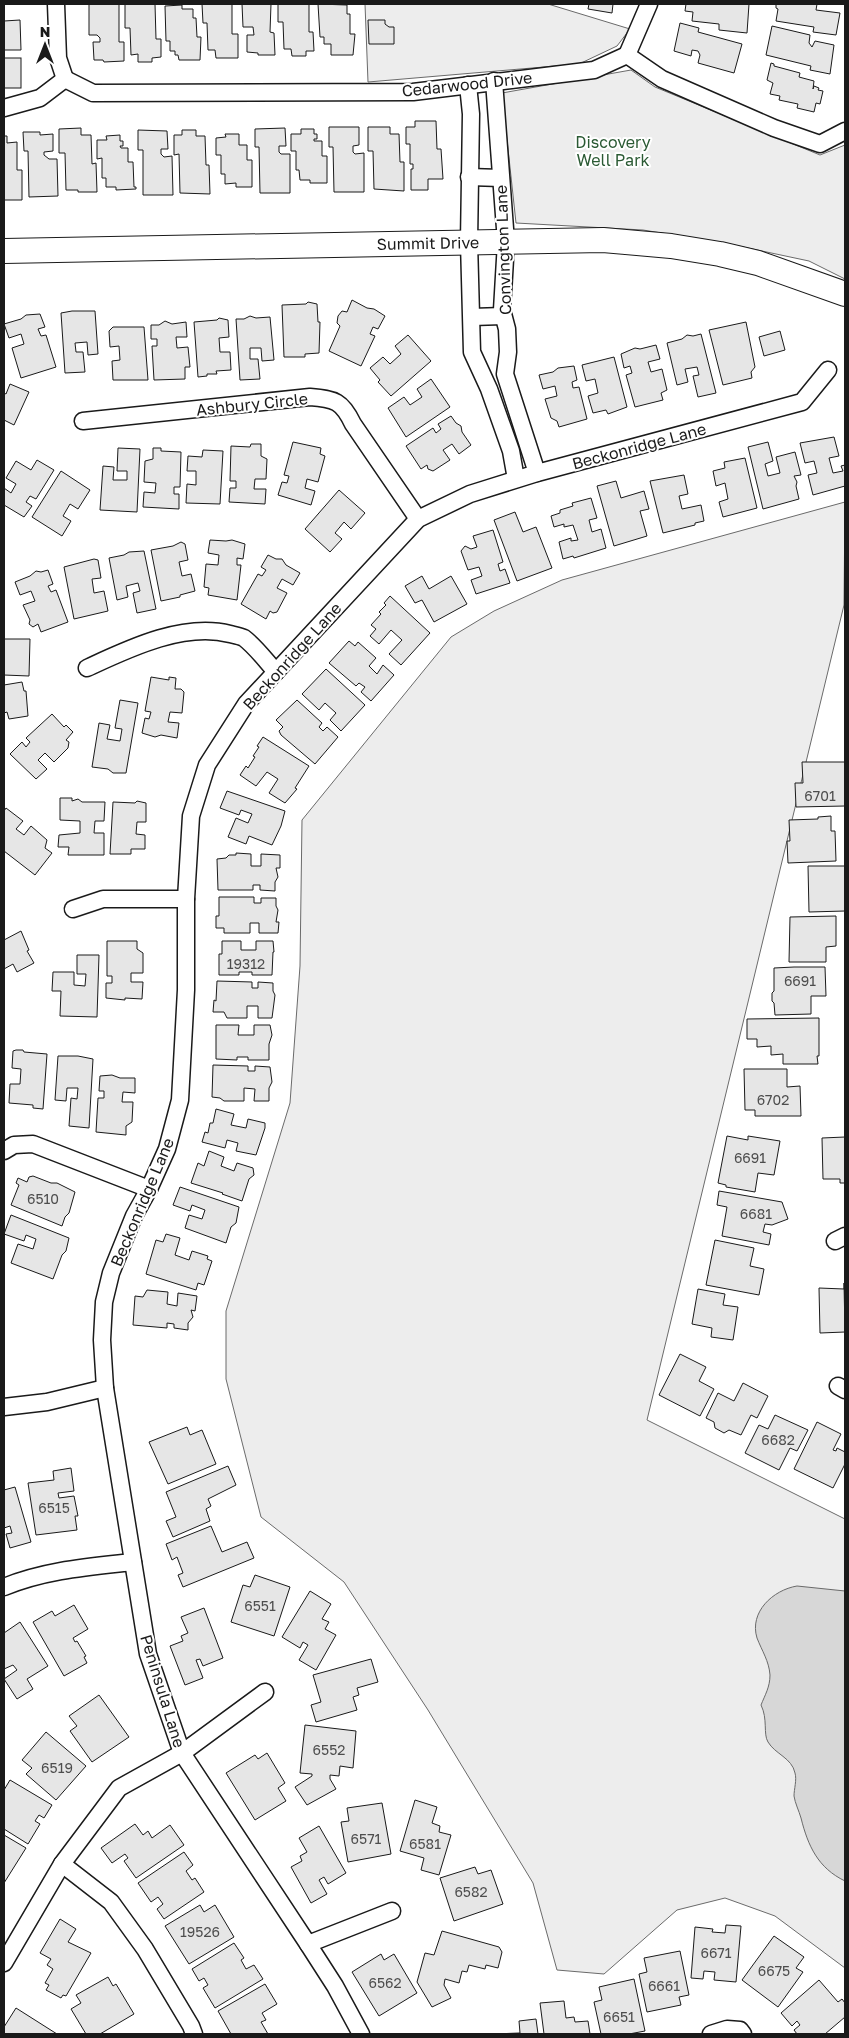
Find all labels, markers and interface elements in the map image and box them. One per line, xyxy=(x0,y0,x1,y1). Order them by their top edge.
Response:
north arrow xyxy=(20,20,70,70)
text: N xyxy=(40,23,50,40)
street label: Cedarwood Drive xyxy=(401,67,533,101)
park label: Discovery Well Park xyxy=(575,132,651,170)
street label: Convington Lane xyxy=(491,185,515,315)
street label: Summit Drive xyxy=(377,232,479,254)
street label: Ashbury Circle xyxy=(195,388,309,420)
street label: Beckonridge Lane xyxy=(570,419,708,473)
street label: Beckonridge Lane xyxy=(238,598,346,714)
house number: 6701 xyxy=(804,787,836,804)
house number: 19312 xyxy=(227,955,265,972)
house number: 6691 xyxy=(784,972,816,989)
house number: 6702 xyxy=(757,1091,789,1108)
street label: Beckonridge Lane xyxy=(106,1135,178,1269)
house number: 6691 xyxy=(734,1149,766,1166)
house number: 6510 xyxy=(27,1190,59,1207)
house number: 6681 xyxy=(740,1205,772,1222)
house number: 6682 xyxy=(761,1431,795,1448)
house number: 6515 xyxy=(38,1499,70,1516)
house number: 6551 xyxy=(244,1597,276,1614)
street label: Peninsula Lane xyxy=(136,1632,190,1750)
house number: 6552 xyxy=(313,1741,345,1758)
house number: 6519 xyxy=(41,1759,73,1776)
house number: 6571 xyxy=(351,1830,382,1847)
house number: 6581 xyxy=(409,1835,441,1852)
house number: 6582 xyxy=(454,1883,488,1900)
house number: 19526 xyxy=(180,1923,220,1940)
house number: 6671 xyxy=(700,1944,732,1961)
house number: 6675 xyxy=(758,1962,790,1979)
house number: 6562 xyxy=(368,1974,402,1991)
house number: 6661 xyxy=(648,1977,680,1994)
house number: 6651 xyxy=(603,2008,635,2025)

